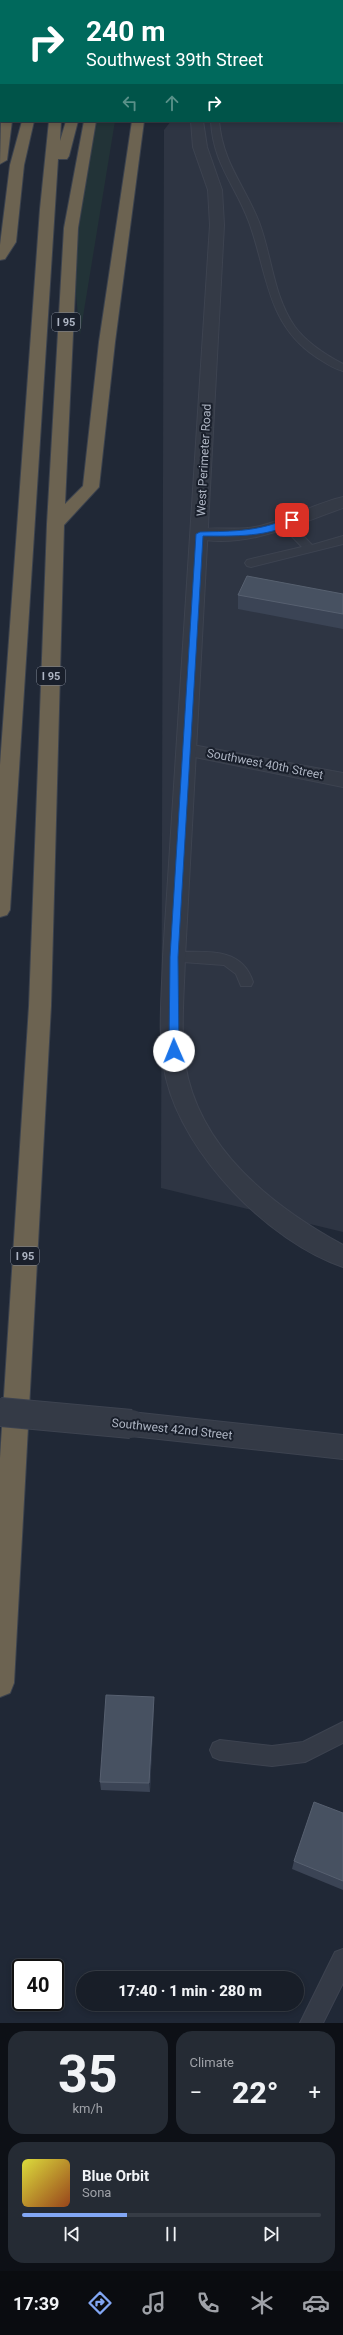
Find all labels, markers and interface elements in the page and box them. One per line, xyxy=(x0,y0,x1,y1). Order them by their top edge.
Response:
text: 240 m xyxy=(86,15,165,48)
icon: right xyxy=(20,16,72,68)
text: Southwest 39th Street xyxy=(86,49,263,70)
icon: left xyxy=(119,92,141,114)
icon: ahead xyxy=(161,92,183,114)
icon: right xyxy=(203,92,225,114)
road number: I 95 xyxy=(52,313,80,331)
street label: West Perimeter Road xyxy=(194,403,214,517)
pin xyxy=(275,503,309,537)
icon: arrive xyxy=(281,509,303,531)
road number: I 95 xyxy=(37,667,65,685)
street label: Southwest 40th Street xyxy=(206,746,324,782)
position arrow xyxy=(153,1030,195,1072)
road number: I 95 xyxy=(11,1247,39,1265)
street label: Southwest 42nd Street xyxy=(111,1416,233,1442)
speed limit sign: 40 xyxy=(12,1959,64,2011)
text: 17:40 · 1 min · 280 m xyxy=(118,1982,262,2000)
text: 35 xyxy=(58,2044,118,2105)
text: Climate xyxy=(190,2055,234,2070)
text: 22° xyxy=(232,2075,279,2110)
text: − xyxy=(190,2080,202,2105)
text: + xyxy=(309,2080,321,2105)
text: km/h xyxy=(72,2101,103,2116)
text: Blue Orbit xyxy=(82,2167,149,2185)
text: Sona xyxy=(82,2185,111,2200)
icon: previous xyxy=(61,2223,83,2245)
icon: pause xyxy=(160,2223,182,2245)
icon: next xyxy=(260,2223,282,2245)
icon: directions xyxy=(86,2289,114,2317)
icon: music xyxy=(140,2289,168,2317)
icon: phone xyxy=(194,2289,222,2317)
icon: climate xyxy=(248,2289,276,2317)
icon: car xyxy=(302,2289,330,2317)
text: 17:39 xyxy=(13,2293,59,2314)

